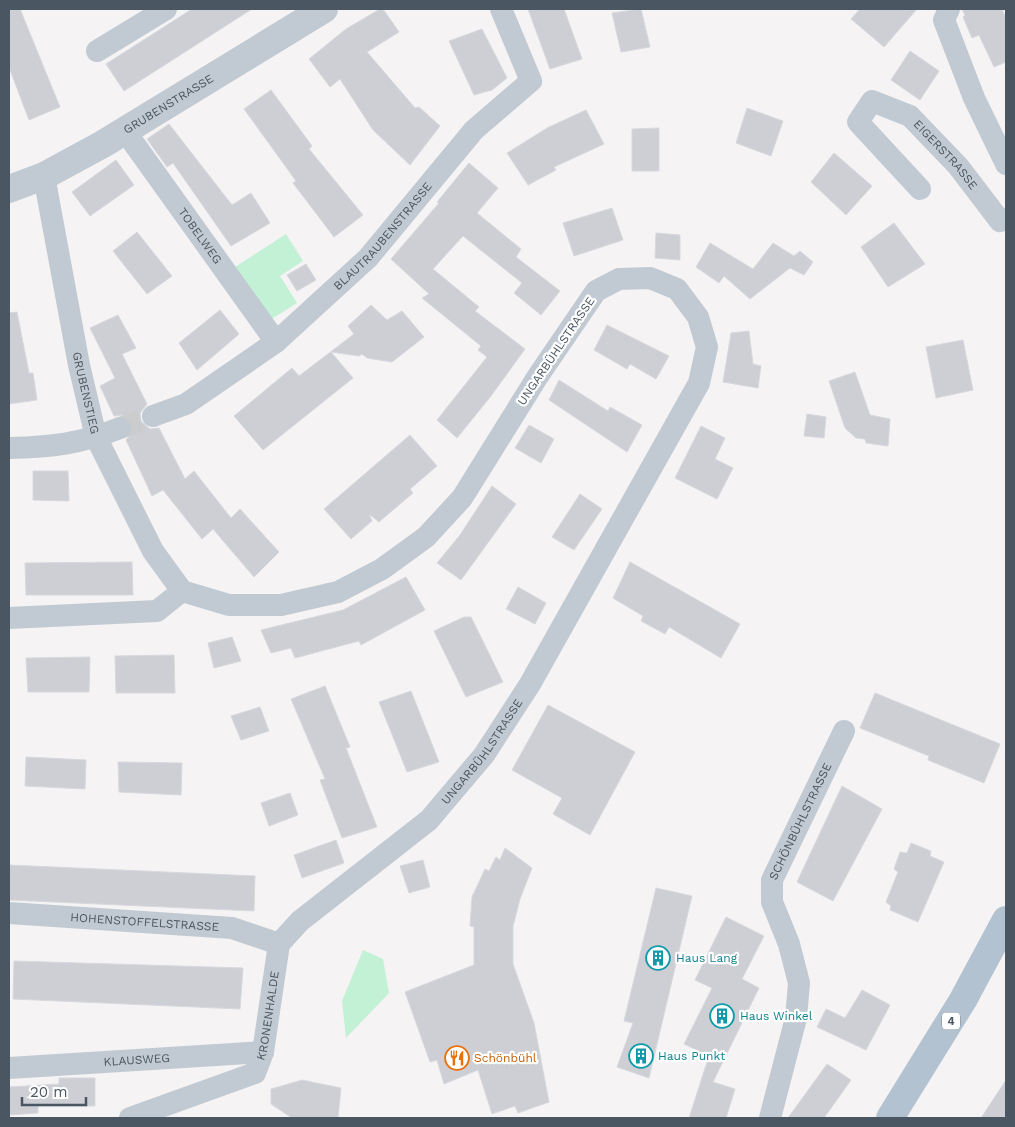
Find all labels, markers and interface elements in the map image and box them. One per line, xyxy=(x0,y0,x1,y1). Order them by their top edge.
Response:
street label: GRUBENSTRASSE xyxy=(121,71,216,137)
street label: EIGERSTRASSE xyxy=(911,117,981,193)
street label: BLAUTRAUBENSTRASSE xyxy=(331,179,435,293)
street label: TOBELWEG xyxy=(175,205,225,267)
street label: UNGARBÜHLSTRASSE xyxy=(515,294,598,408)
street label: GRUBENSTIEG xyxy=(70,351,102,435)
street label: UNGARBÜHLSTRASSE xyxy=(438,696,526,807)
street label: SCHÖNBÜHLSTRASSE xyxy=(766,760,835,882)
street label: HOHENSTOFFELSTRASSE xyxy=(70,910,220,934)
building icon: Haus Lang xyxy=(645,945,671,971)
place label: Haus Lang xyxy=(676,951,738,965)
street label: KRONENHALDE xyxy=(253,970,282,1062)
building icon: Haus Winkel xyxy=(709,1003,735,1029)
place label: Haus Winkel xyxy=(740,1009,813,1023)
road number: 4 xyxy=(942,1012,960,1030)
building icon: Haus Punkt xyxy=(628,1043,654,1069)
restaurant icon: Schönbühl xyxy=(444,1045,470,1071)
place label: Haus Punkt xyxy=(658,1049,725,1063)
street label: KLAUSWEG xyxy=(103,1051,170,1069)
place label: Schönbühl xyxy=(474,1051,537,1065)
scale bar xyxy=(22,1074,86,1106)
text: 20 m xyxy=(30,1083,68,1101)

